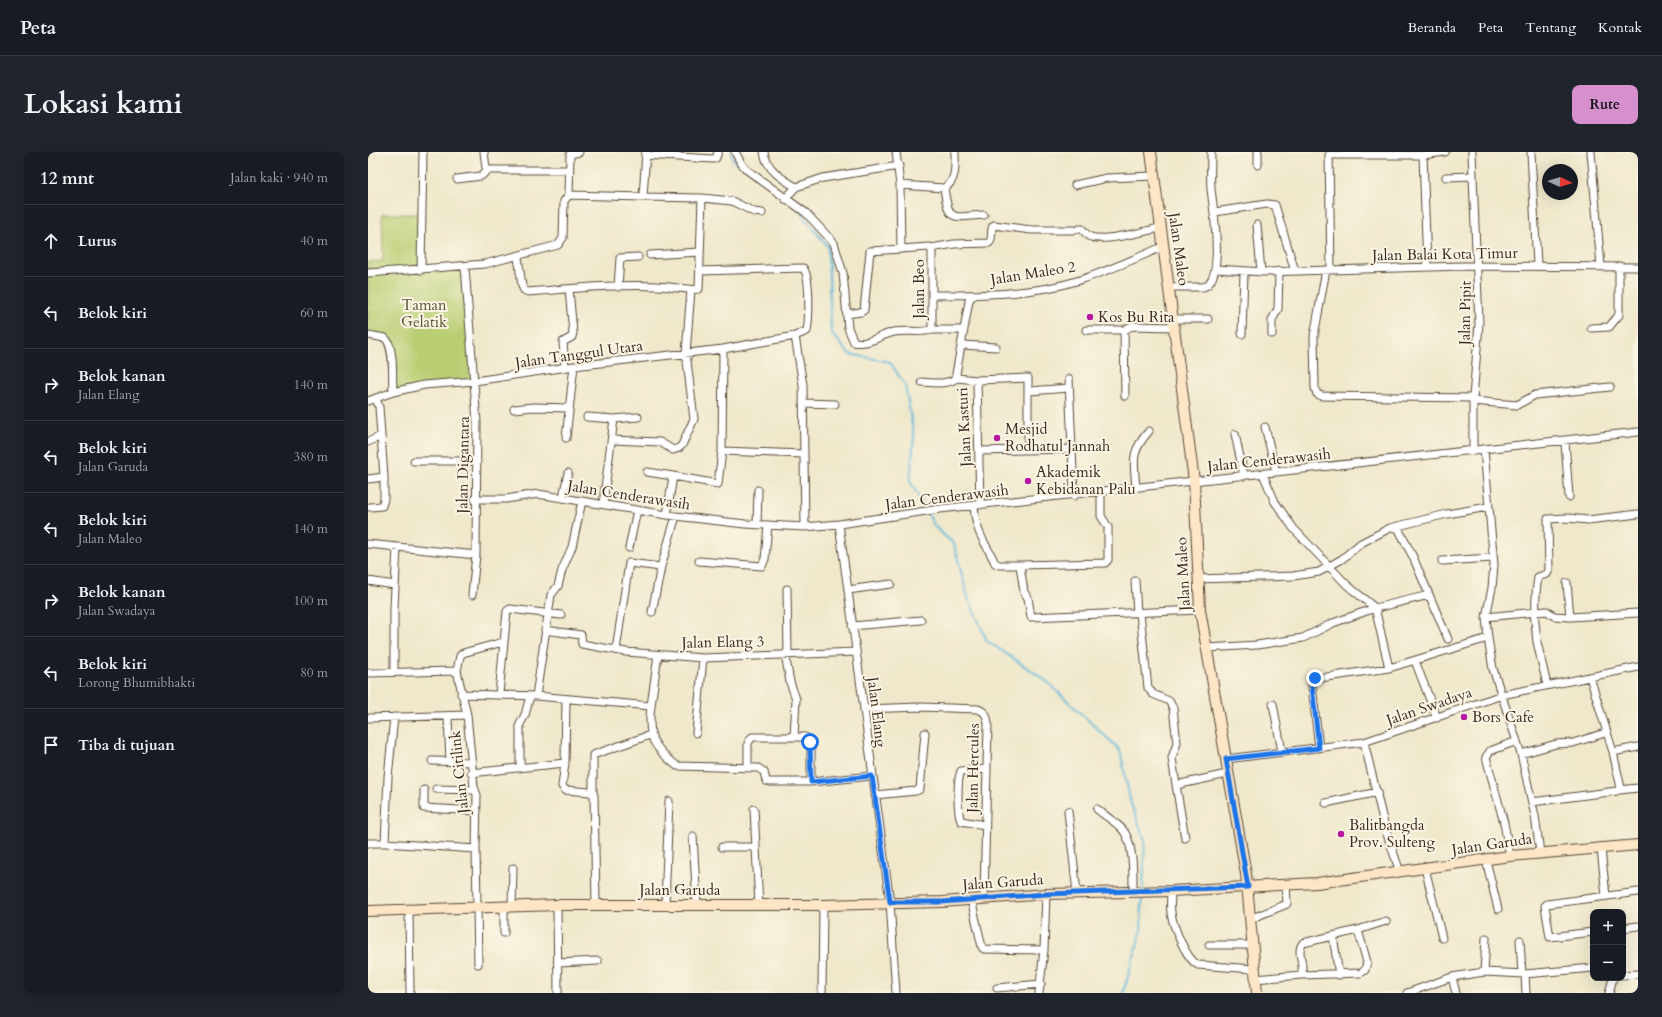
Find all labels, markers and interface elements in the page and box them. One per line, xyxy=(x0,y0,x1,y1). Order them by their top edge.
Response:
text: Peta xyxy=(20,15,56,41)
text: Beranda xyxy=(1408,18,1456,37)
text: Peta xyxy=(1478,18,1503,37)
text: Tentang xyxy=(1525,18,1576,37)
text: Kontak xyxy=(1598,18,1642,37)
text: Lokasi kami xyxy=(24,85,182,123)
button: Rute xyxy=(1572,85,1638,124)
north arrow xyxy=(1542,164,1578,200)
text: 12 mnt xyxy=(40,167,94,190)
text: Jalan kaki · 940 m xyxy=(230,169,328,187)
street label: Jalan Maleo xyxy=(1164,209,1194,287)
icon: ahead xyxy=(40,230,62,252)
text: Lurus xyxy=(78,231,117,251)
text: 40 m xyxy=(300,232,328,250)
street label: Jalan Balai Kota Timur xyxy=(1370,243,1519,265)
street label: Jalan Maleo 2 xyxy=(987,256,1077,290)
street label: Jalan Beo xyxy=(909,259,929,321)
street label: Jalan Pipit xyxy=(1454,280,1476,347)
park label: Taman Gelatik xyxy=(401,295,447,332)
icon: left xyxy=(40,302,62,324)
text: Belok kiri xyxy=(78,303,147,323)
text: 60 m xyxy=(300,304,328,322)
place label: Kos Bu Rita xyxy=(1098,307,1175,327)
marker: Kos Bu Rita xyxy=(1085,312,1095,322)
street label: Jalan Tanggul Utara xyxy=(512,335,645,373)
text: Belok kanan xyxy=(78,366,166,386)
icon: right xyxy=(40,374,62,396)
text: 140 m xyxy=(294,376,328,394)
text: Jalan Elang xyxy=(78,386,139,404)
street label: Jalan Kasturi xyxy=(952,387,976,469)
street label: Jalan Digantara xyxy=(452,416,474,516)
place label: Mesjid Rodhatul Jannah xyxy=(1005,419,1111,456)
marker: Mesjid Rodhatul Jannah xyxy=(992,433,1002,443)
text: Belok kiri xyxy=(78,438,147,458)
street label: Jalan Cenderawasih xyxy=(1204,443,1332,477)
icon: left xyxy=(40,446,62,468)
text: 380 m xyxy=(294,448,328,466)
text: Jalan Garuda xyxy=(78,458,148,476)
place label: Akademik Kebidanan Palu xyxy=(1036,462,1136,499)
street label: Jalan Cenderawasih xyxy=(564,475,693,515)
marker: Akademik Kebidanan Palu xyxy=(1023,476,1033,486)
street label: Jalan Cenderawasih xyxy=(882,479,1010,515)
text: Belok kiri xyxy=(78,510,147,530)
icon: left xyxy=(40,518,62,540)
text: 140 m xyxy=(294,520,328,538)
text: Jalan Maleo xyxy=(78,530,142,548)
street label: Jalan Maleo xyxy=(1171,537,1195,613)
text: Belok kanan xyxy=(78,582,166,602)
icon: right xyxy=(40,590,62,612)
text: 100 m xyxy=(294,592,328,610)
text: Jalan Swadaya xyxy=(78,602,155,620)
street label: Jalan Elang 3 xyxy=(680,631,764,653)
text: Belok kiri xyxy=(78,654,147,674)
icon: left xyxy=(40,662,62,684)
text: 80 m xyxy=(300,664,328,682)
route end xyxy=(1306,669,1324,687)
text: Lorong Bhumibhakti xyxy=(78,674,195,692)
street label: Jalan Elang xyxy=(863,674,891,749)
street label: Jalan Swadaya xyxy=(1382,682,1475,731)
place label: Bors Cafe xyxy=(1472,707,1534,727)
marker: Bors Cafe xyxy=(1459,712,1469,722)
street label: Jalan Hercules xyxy=(962,723,984,815)
street label: Jalan Citilink xyxy=(445,729,474,817)
route start xyxy=(801,733,819,751)
icon: arrive xyxy=(40,734,62,756)
text: Tiba di tujuan xyxy=(78,735,175,755)
place label: Balitbangda Prov. Sulteng xyxy=(1349,815,1436,852)
street label: Jalan Garuda xyxy=(1449,828,1534,860)
marker: Balitbangda Prov. Sulteng xyxy=(1336,829,1346,839)
street label: Jalan Garuda xyxy=(960,869,1045,895)
street label: Jalan Garuda xyxy=(638,880,721,900)
map controls xyxy=(1590,909,1626,981)
button: + xyxy=(1590,909,1626,945)
button: − xyxy=(1590,945,1626,981)

